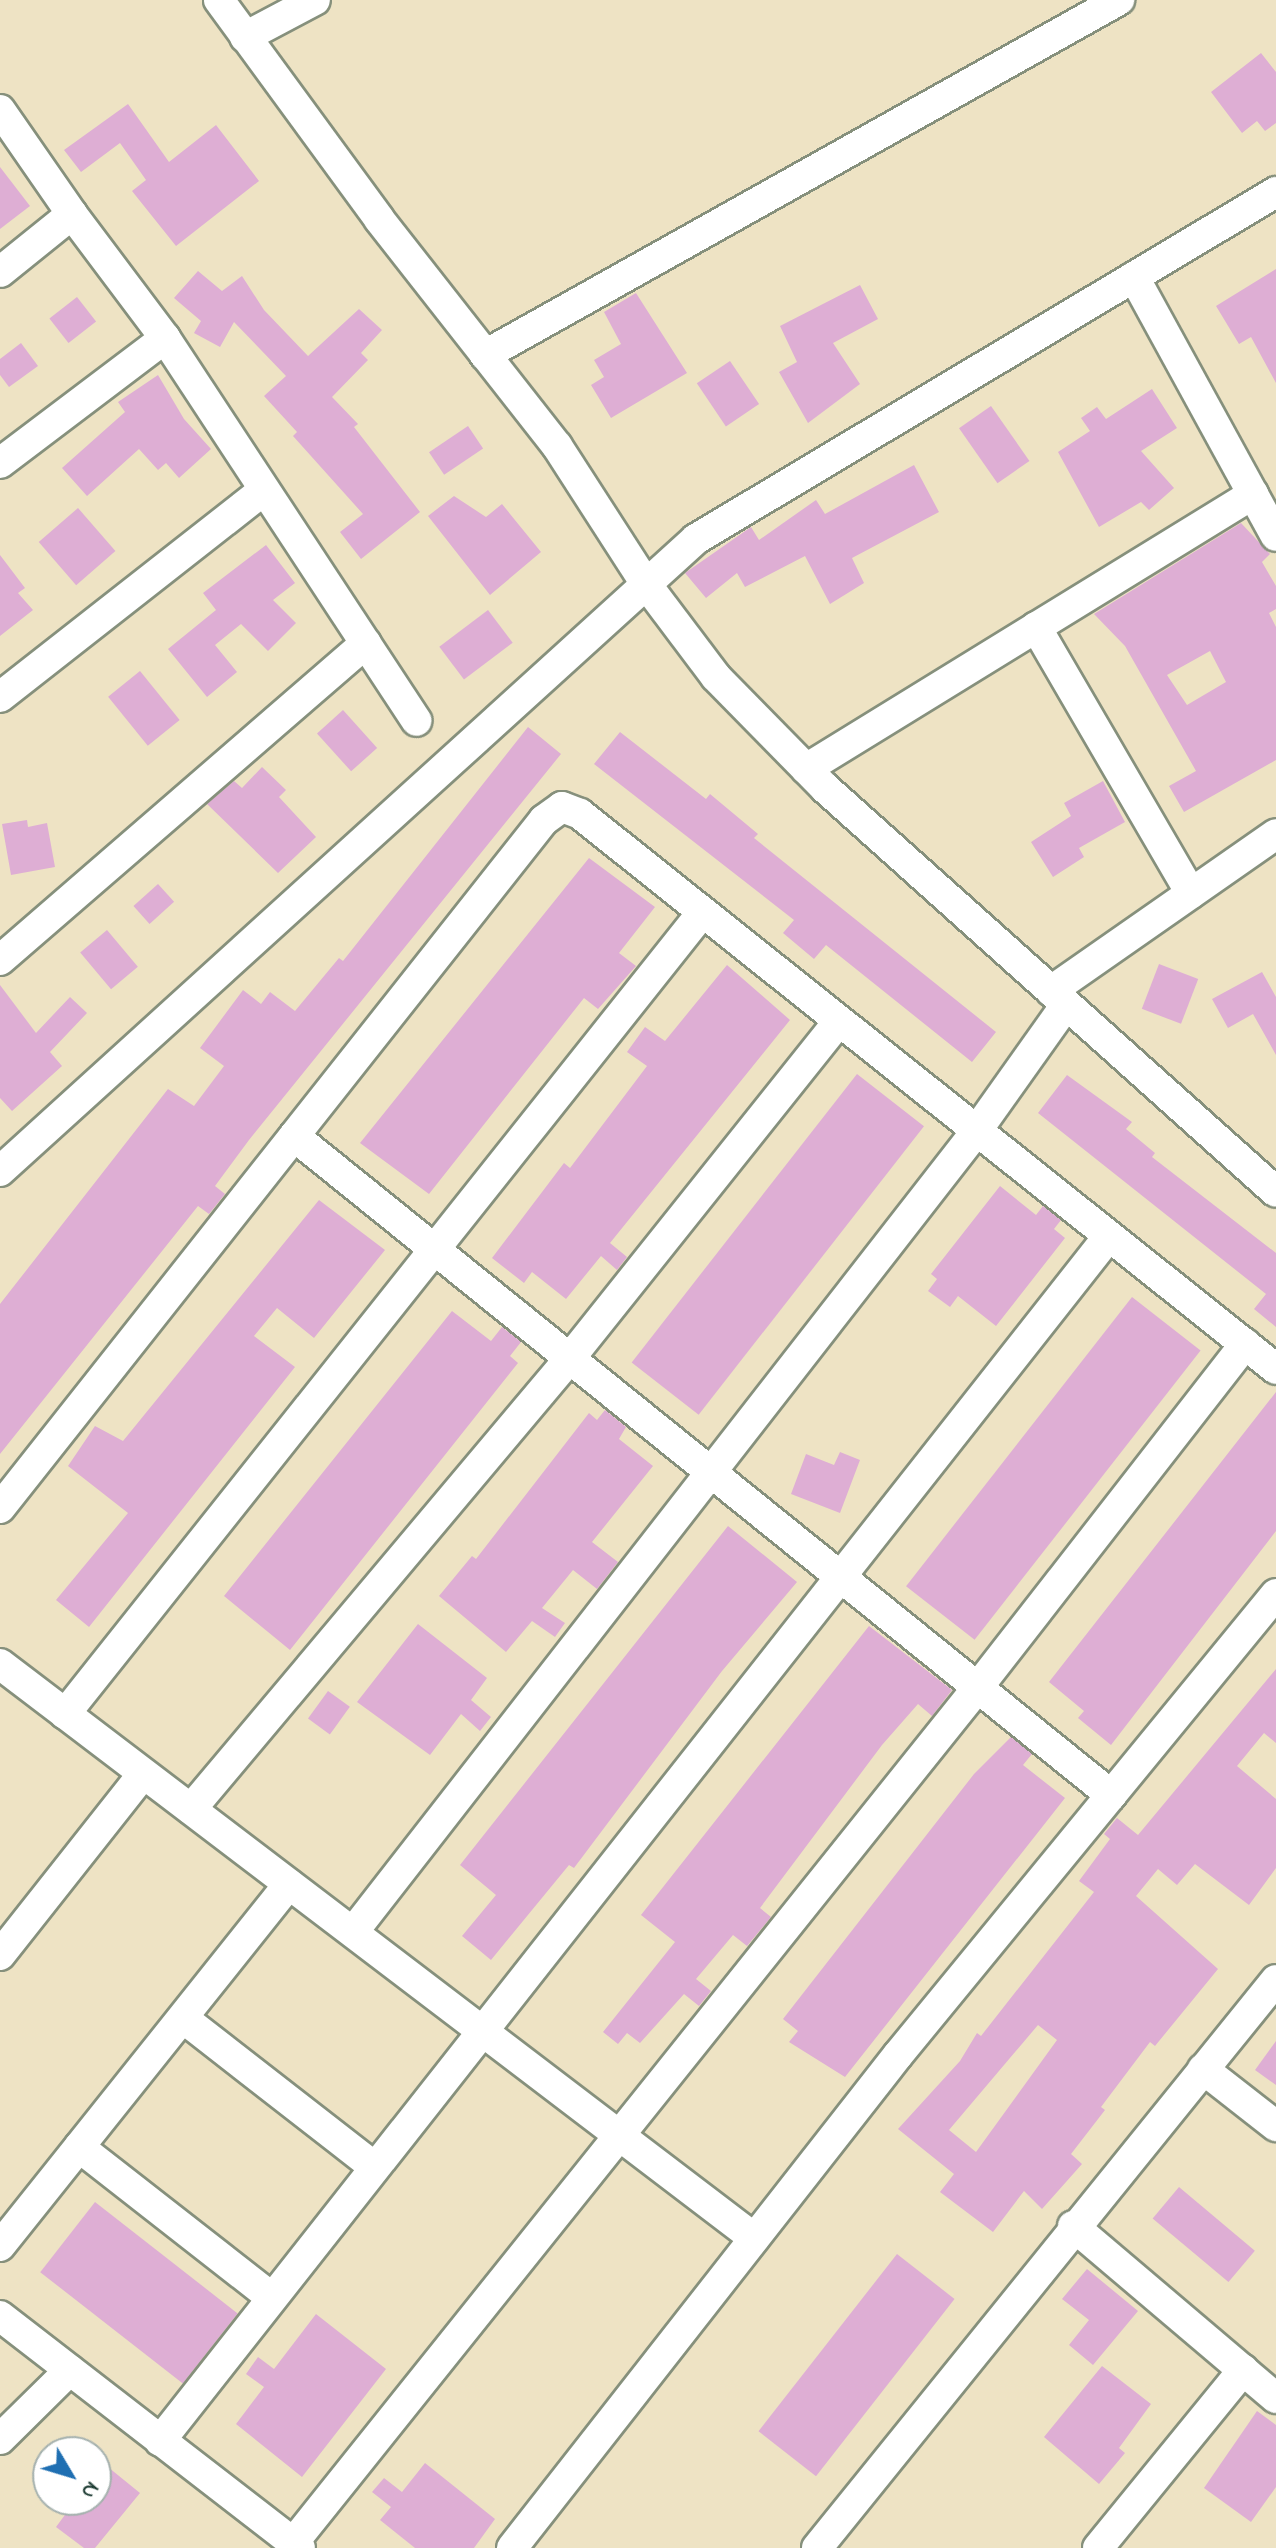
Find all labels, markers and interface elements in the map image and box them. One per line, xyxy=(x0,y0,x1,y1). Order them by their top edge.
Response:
north arrow xyxy=(32,2436,112,2516)
text: N xyxy=(72,2474,107,2505)

